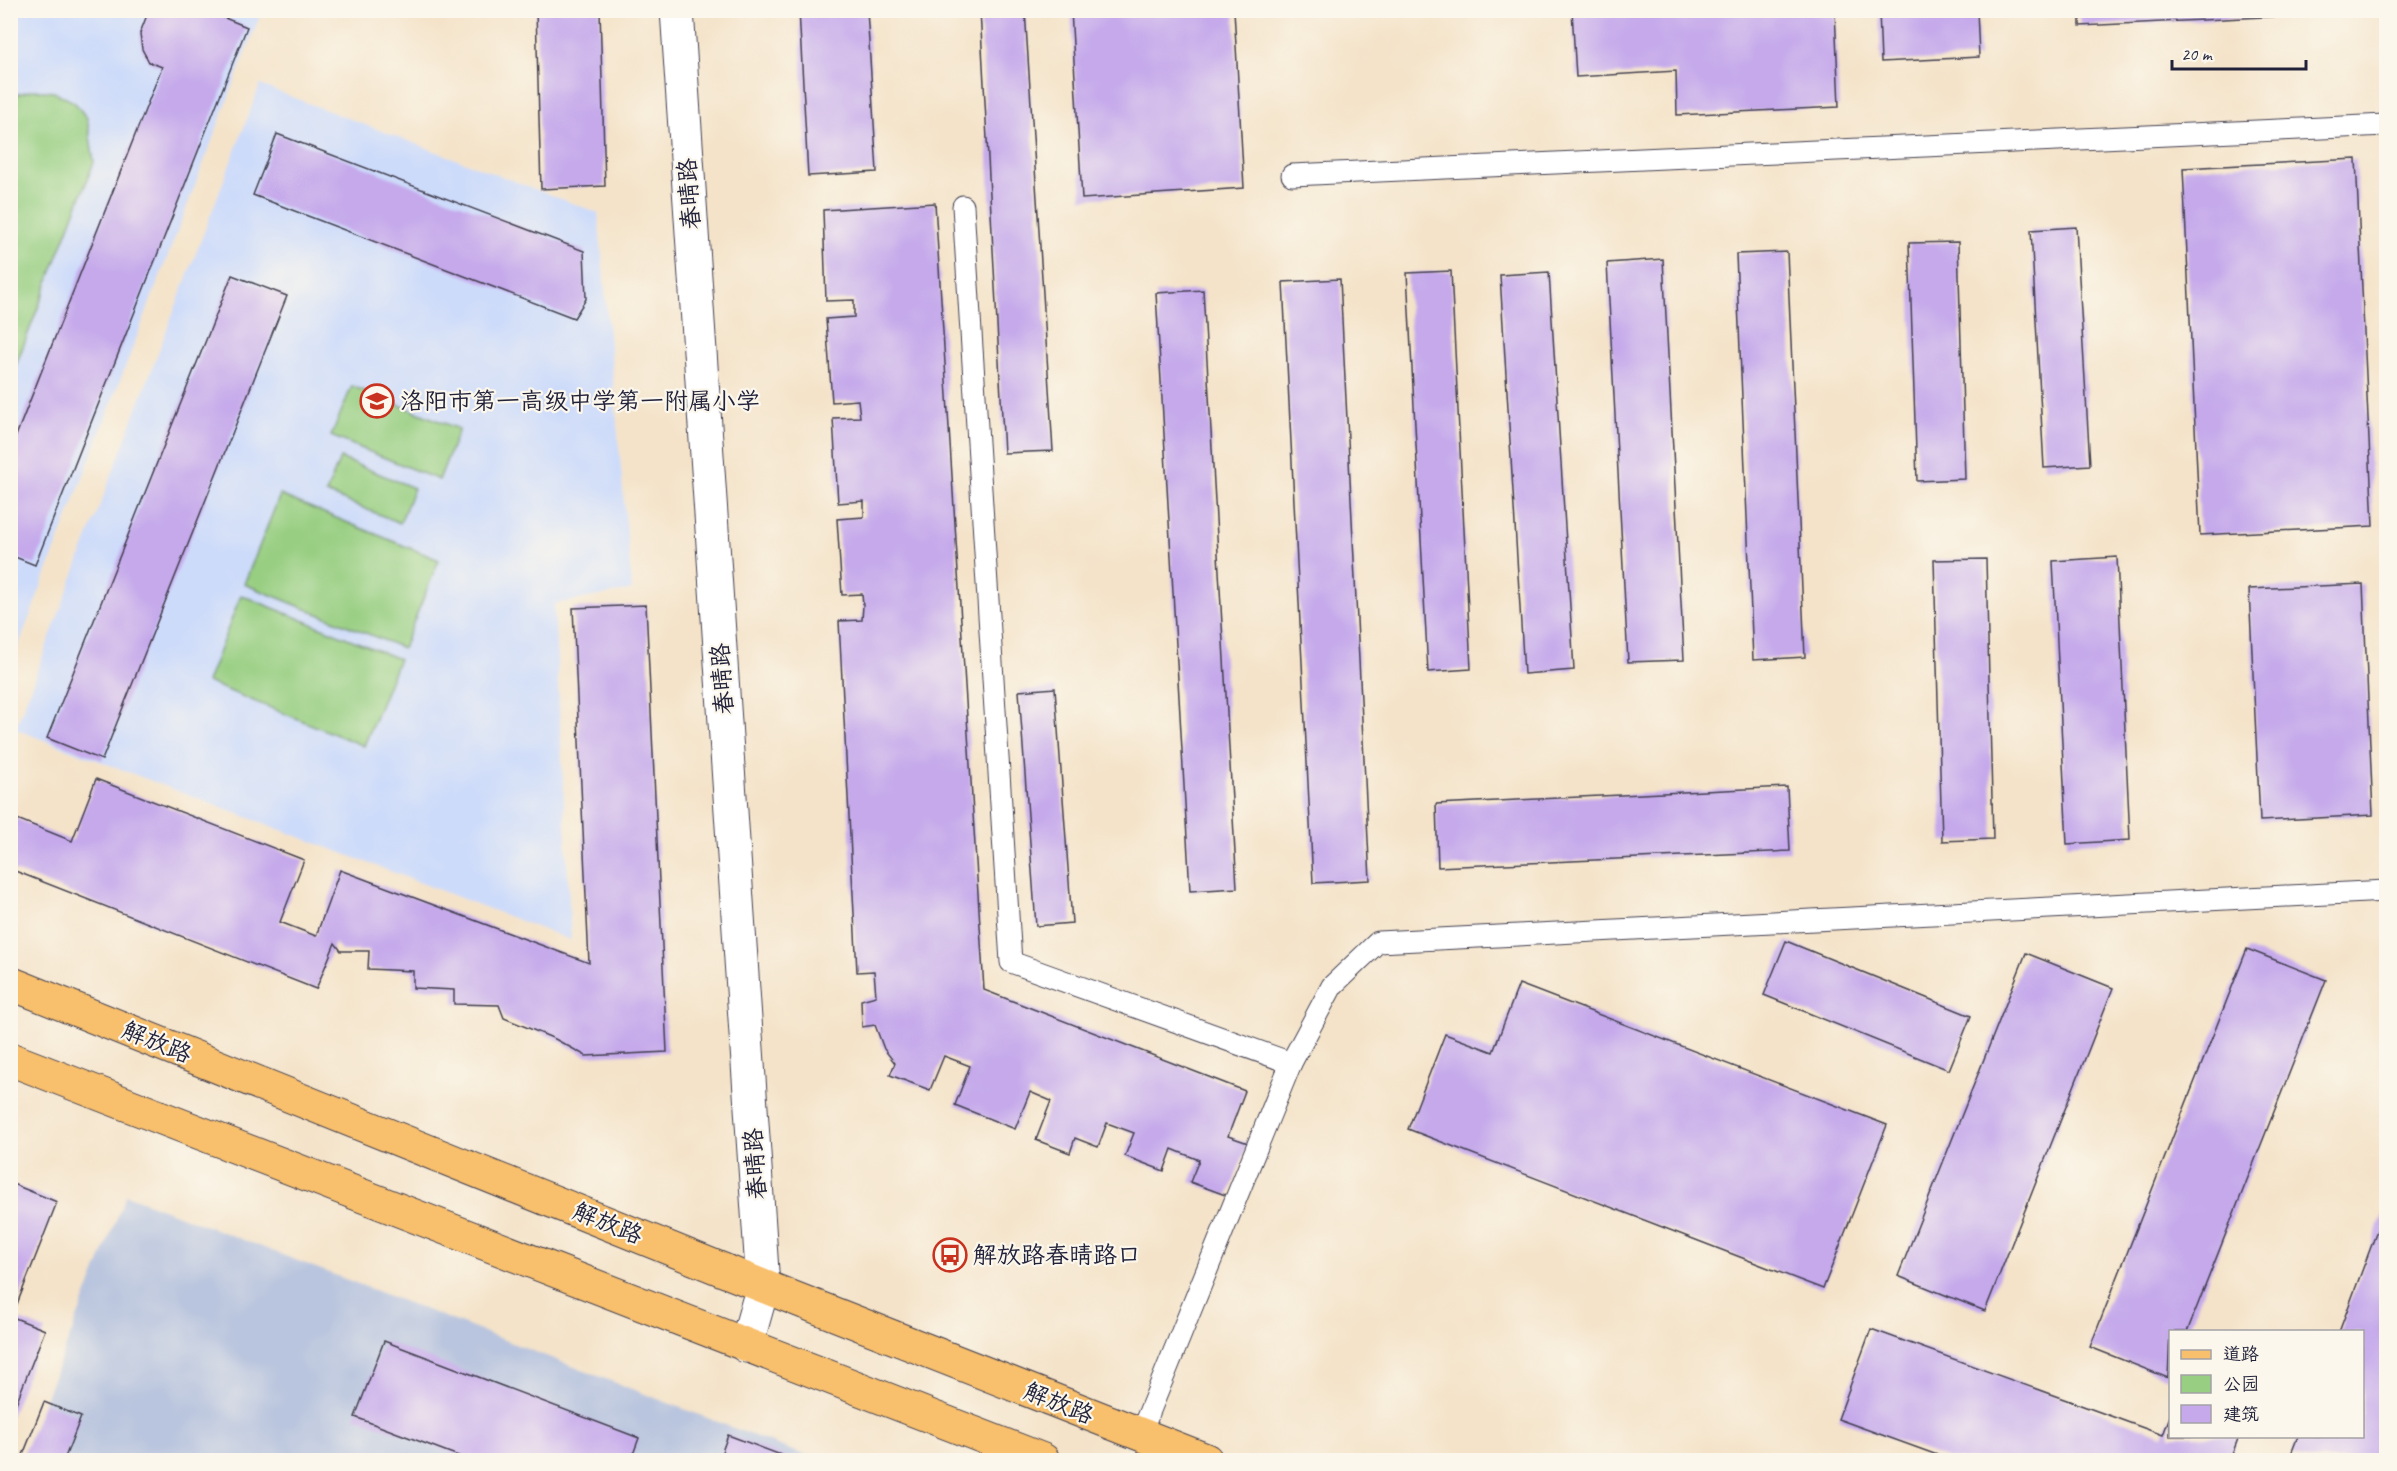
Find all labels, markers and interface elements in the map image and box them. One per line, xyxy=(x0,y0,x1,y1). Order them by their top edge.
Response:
scale bar xyxy=(2172,33,2306,71)
text: 20 m xyxy=(2181,43,2214,65)
street label: 春晴路 xyxy=(672,157,706,231)
school or university icon: 洛阳市第一高级中学第一附属小学 xyxy=(359,383,395,419)
place label: 洛阳市第一高级中学第一附属小学 xyxy=(400,386,760,416)
street label: 春晴路 xyxy=(705,642,739,716)
street label: 解放路 xyxy=(118,1015,196,1069)
street label: 春晴路 xyxy=(738,1127,772,1201)
street label: 解放路 xyxy=(569,1196,647,1250)
bus stop icon: 解放路春晴路口 xyxy=(932,1237,968,1273)
place label: 解放路春晴路口 xyxy=(973,1240,1141,1270)
legend xyxy=(2169,1330,2364,1438)
text: 道路 xyxy=(2223,1343,2259,1365)
text: 公园 xyxy=(2223,1373,2259,1395)
street label: 解放路 xyxy=(1020,1376,1098,1430)
text: 建筑 xyxy=(2223,1403,2259,1425)

